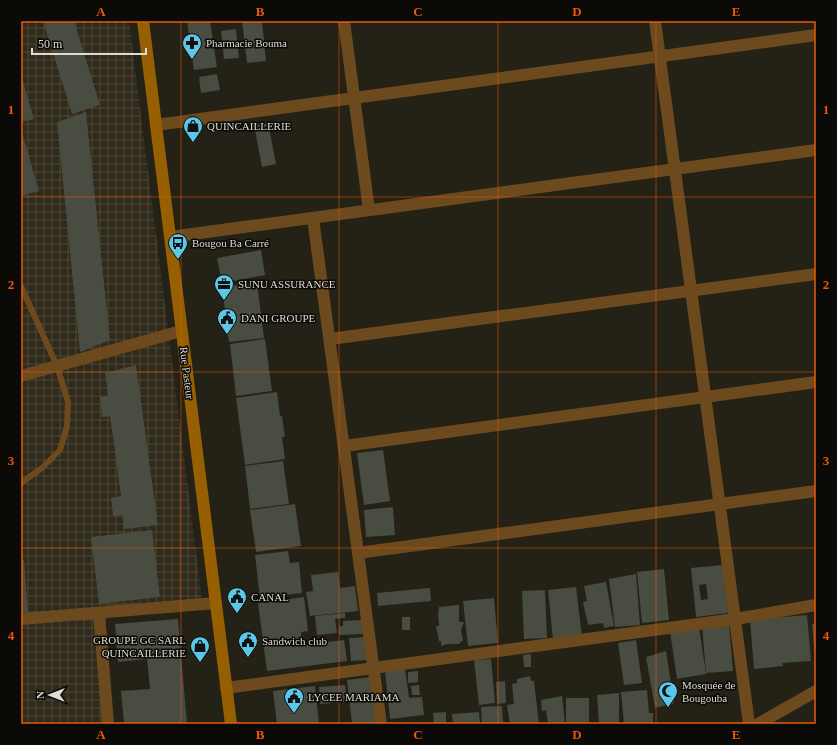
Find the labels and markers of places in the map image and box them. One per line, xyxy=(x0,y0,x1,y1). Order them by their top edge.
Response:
pharmacy icon: Pharmacie Bouma xyxy=(181,32,203,60)
place label: Pharmacie Bouma xyxy=(206,37,287,49)
shop icon: QUINCAILLERIE xyxy=(182,115,204,143)
place label: QUINCAILLERIE xyxy=(207,120,292,132)
bus stop icon: Bougou Ba Carré xyxy=(167,232,189,260)
place label: Bougou Ba Carré xyxy=(192,237,269,249)
office icon: SUNU ASSURANCE xyxy=(213,273,235,301)
place label: SUNU ASSURANCE xyxy=(238,278,336,290)
public building icon: DANI GROUPE xyxy=(216,307,238,335)
place label: DANI GROUPE xyxy=(241,312,316,324)
public building icon: CANAL xyxy=(226,586,248,614)
place label: CANAL xyxy=(251,591,289,603)
public building icon: Sandwich club xyxy=(237,630,259,658)
place label: GROUPE GC SARL QUINCAILLERIE xyxy=(93,634,186,659)
shop icon: GROUPE GC SARL QUINCAILLERIE xyxy=(189,635,211,663)
place label: Sandwich club xyxy=(262,635,328,647)
place label: Mosquée de Bougouba xyxy=(682,679,736,704)
mosque icon: Mosquée de Bougouba xyxy=(657,680,679,708)
public building icon: LYCEE MARIAMA xyxy=(283,686,305,714)
place label: LYCEE MARIAMA xyxy=(308,691,400,703)

